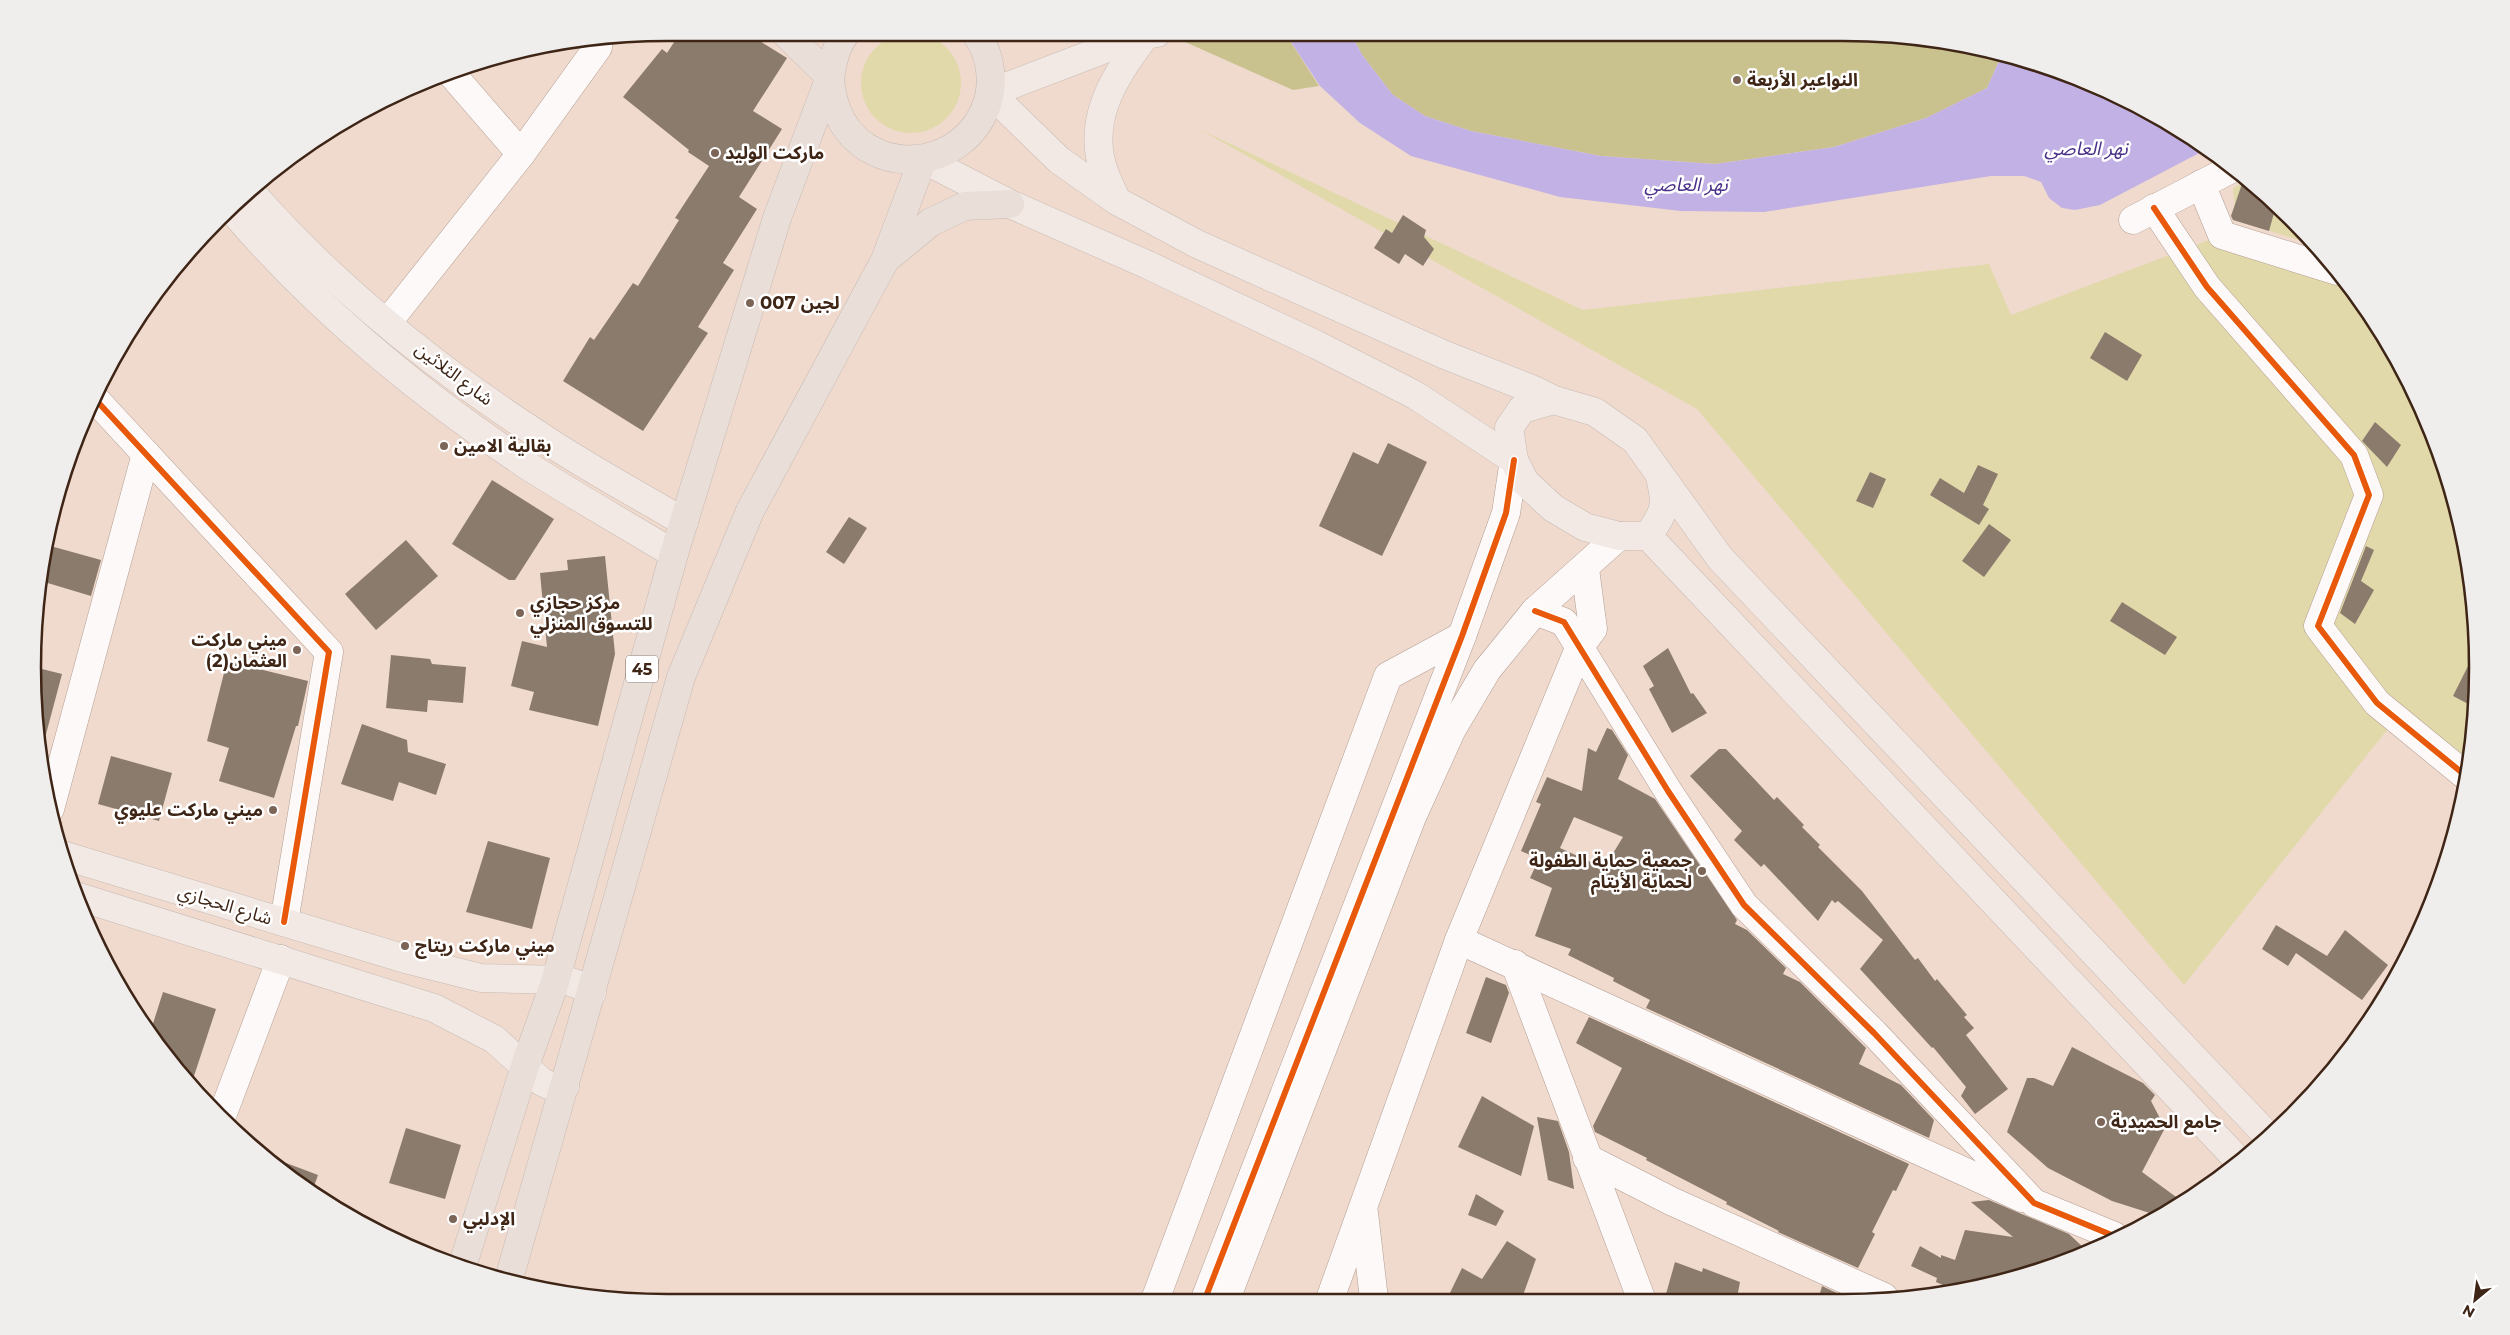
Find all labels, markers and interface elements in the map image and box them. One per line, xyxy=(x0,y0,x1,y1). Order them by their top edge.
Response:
place label: النواعير الأربعة xyxy=(1747,69,1858,91)
marker: النواعير الأربعة xyxy=(1731,74,1743,86)
water label: نهر العاصي xyxy=(2044,137,2130,163)
place label: ماركت الوليد xyxy=(725,142,824,164)
marker: ماركت الوليد xyxy=(709,147,721,159)
water label: نهر العاصي xyxy=(1644,173,1730,199)
place label: لجين 007 xyxy=(760,292,840,314)
marker: لجين 007 xyxy=(744,297,756,309)
street label: شارع الثلاثين xyxy=(409,338,497,413)
place label: بقالية الامين xyxy=(454,435,551,457)
marker: بقالية الامين xyxy=(438,440,450,452)
place label: مركز حجازي للتسوق المنزلي xyxy=(530,592,653,638)
marker: مركز حجازي للتسوق المنزلي xyxy=(514,607,526,619)
place label: ميني ماركت العثمان(2) xyxy=(191,629,287,672)
marker: ميني ماركت العثمان(2) xyxy=(291,644,303,656)
road number: 45 xyxy=(626,656,658,682)
place label: ميني ماركت عليوي xyxy=(114,799,263,824)
marker: ميني ماركت عليوي xyxy=(267,804,279,816)
place label: جمعية حماية الطفولة لحماية الأيتام xyxy=(1529,850,1692,895)
marker: جمعية حماية الطفولة لحماية الأيتام xyxy=(1696,865,1708,877)
street label: شارع الحجازي xyxy=(174,880,275,933)
place label: ميني ماركت ريتاج xyxy=(415,935,555,960)
marker: ميني ماركت ريتاج xyxy=(399,940,411,952)
place label: جامع الحميدية xyxy=(2111,1111,2221,1135)
marker: جامع الحميدية xyxy=(2095,1116,2107,1128)
place label: الإدلبي xyxy=(463,1208,515,1233)
marker: الإدلبي xyxy=(447,1213,459,1225)
north arrow xyxy=(2450,1275,2500,1325)
text: N xyxy=(2459,1301,2478,1322)

